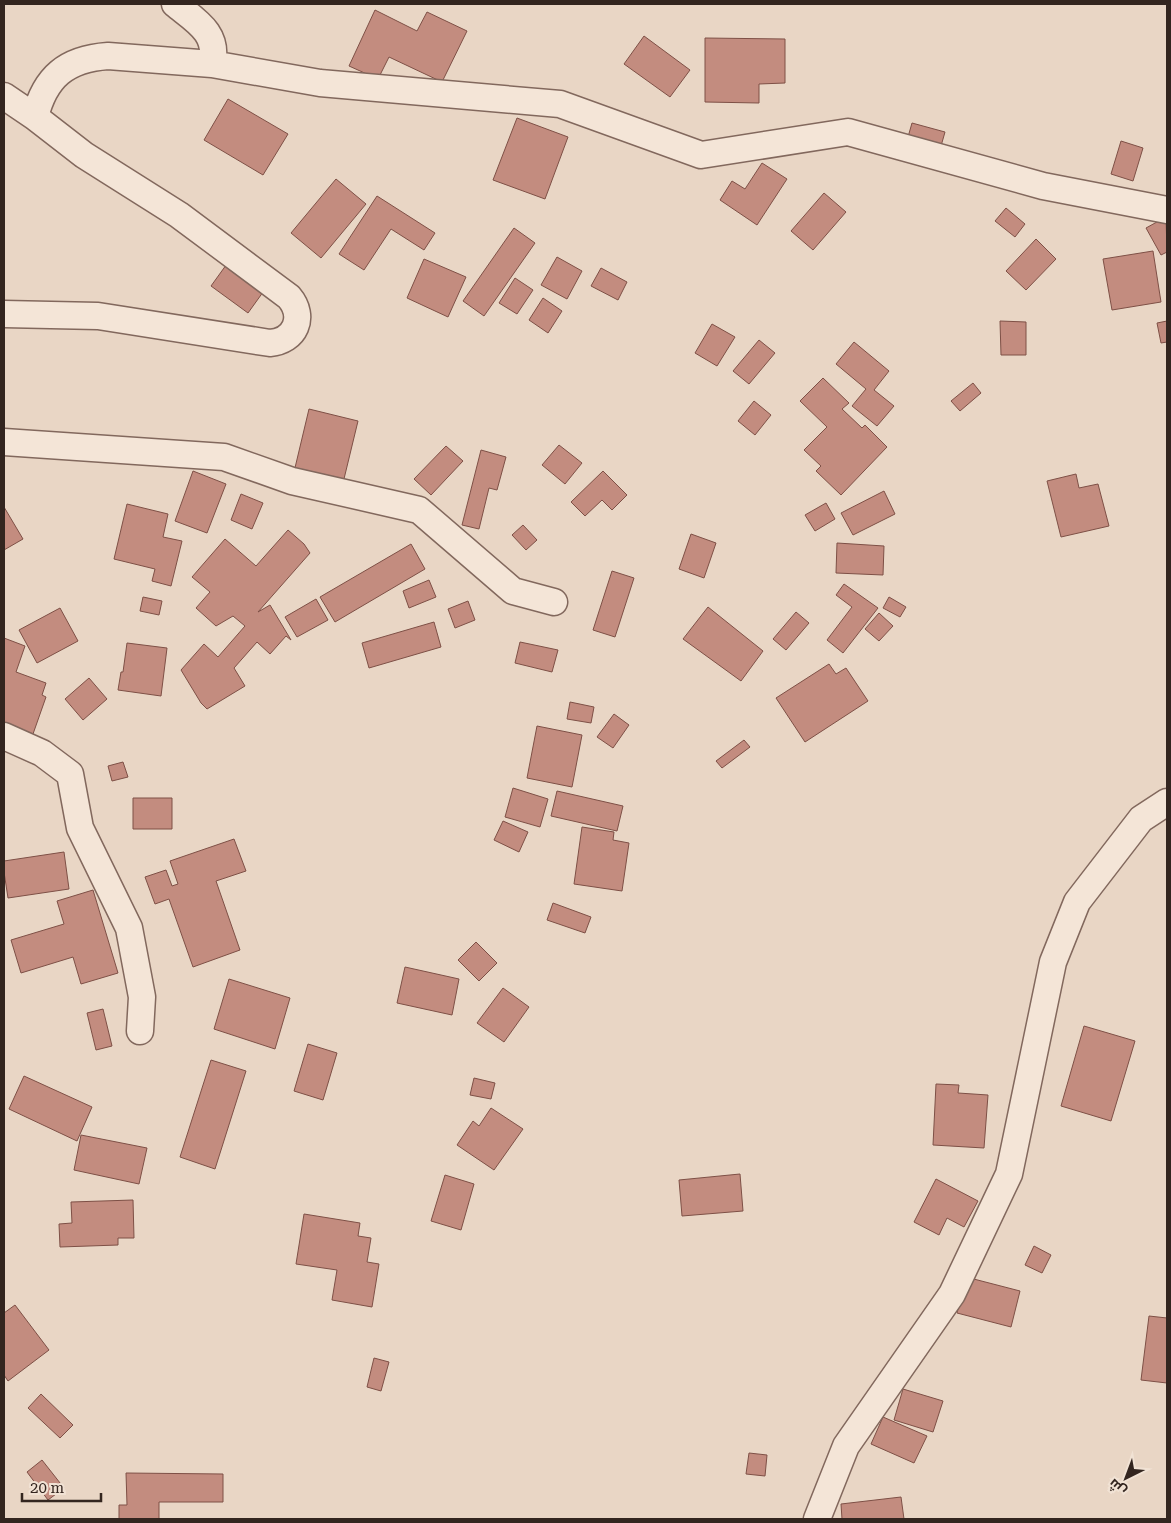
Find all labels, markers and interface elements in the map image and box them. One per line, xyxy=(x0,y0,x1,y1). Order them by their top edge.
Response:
north arrow xyxy=(1101,1453,1151,1503)
scale bar xyxy=(22,1470,101,1502)
text: ش xyxy=(1105,1475,1130,1500)
text: 20 m xyxy=(30,1479,65,1497)

